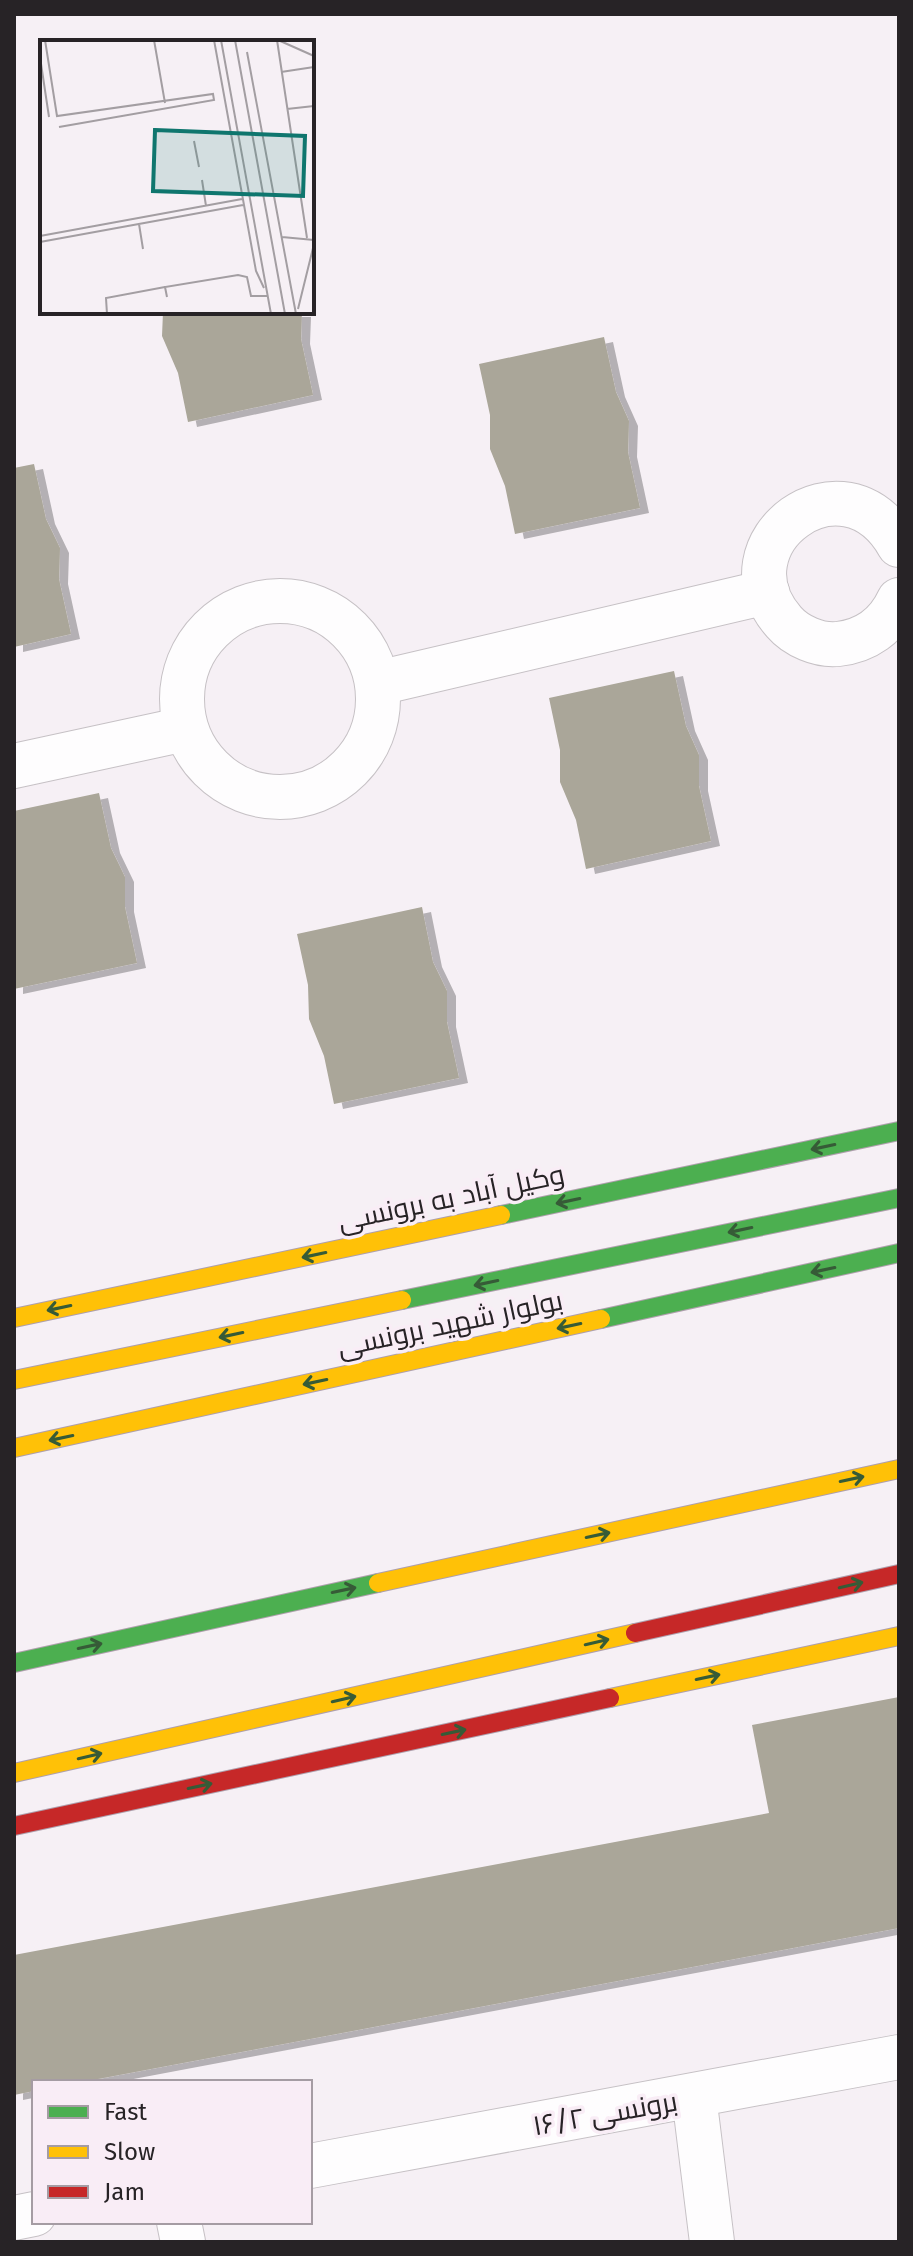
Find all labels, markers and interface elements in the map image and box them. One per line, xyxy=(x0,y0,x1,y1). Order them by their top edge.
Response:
inset map xyxy=(40,40,314,314)
one-way arrow xyxy=(810,1140,836,1155)
street label: وکیل آباد به برونسی xyxy=(335,1157,567,1238)
one-way arrow xyxy=(556,1194,582,1209)
one-way arrow xyxy=(728,1224,754,1239)
one-way arrow xyxy=(302,1248,327,1263)
one-way arrow xyxy=(810,1263,836,1278)
one-way arrow xyxy=(473,1276,499,1291)
street label: بولوار شهید برونسی xyxy=(334,1283,566,1363)
one-way arrow xyxy=(47,1301,73,1316)
one-way arrow xyxy=(557,1319,582,1334)
one-way arrow xyxy=(219,1328,244,1343)
one-way arrow xyxy=(303,1375,328,1390)
one-way arrow xyxy=(49,1431,74,1446)
one-way arrow xyxy=(839,1471,864,1486)
one-way arrow xyxy=(585,1527,610,1542)
one-way arrow xyxy=(838,1577,864,1592)
one-way arrow xyxy=(331,1582,356,1597)
one-way arrow xyxy=(584,1634,610,1649)
one-way arrow xyxy=(77,1638,103,1653)
one-way arrow xyxy=(695,1669,721,1684)
one-way arrow xyxy=(330,1691,356,1706)
one-way arrow xyxy=(441,1724,466,1739)
one-way arrow xyxy=(77,1747,102,1762)
one-way arrow xyxy=(186,1778,212,1793)
legend xyxy=(32,2080,312,2224)
street label: برونسی ۱۶/۲ xyxy=(530,2085,680,2142)
text: Fast xyxy=(104,2098,147,2126)
text: Slow xyxy=(104,2138,155,2166)
text: Jam xyxy=(104,2178,145,2206)

